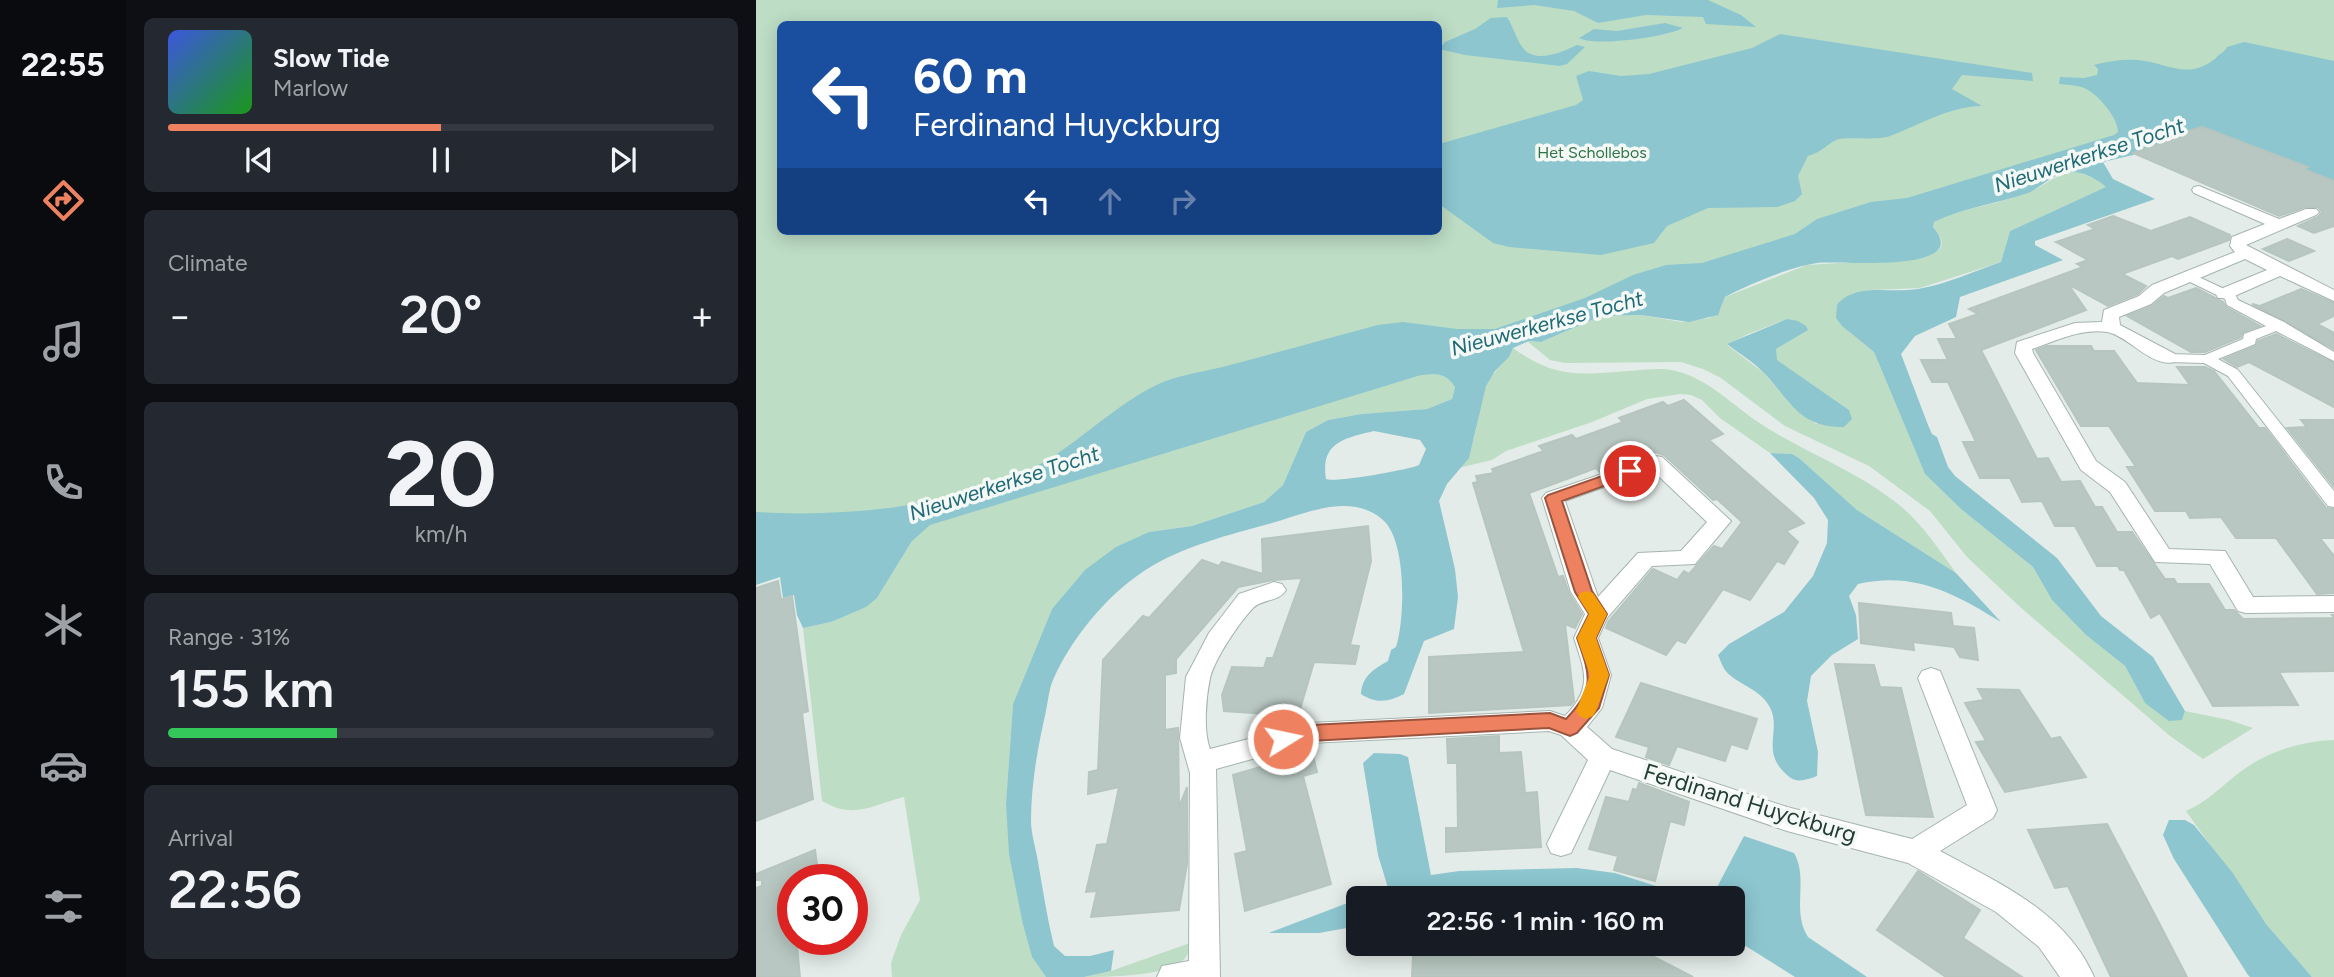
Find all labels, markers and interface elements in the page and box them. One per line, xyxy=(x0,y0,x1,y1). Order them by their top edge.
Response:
text: Slow Tide xyxy=(273,42,389,74)
text: 22:55 xyxy=(21,46,105,84)
text: 60 m xyxy=(913,46,1028,105)
icon: left xyxy=(798,49,889,140)
text: Marlow xyxy=(273,74,348,102)
text: Ferdinand Huyckburg xyxy=(913,106,1221,144)
water label: Nieuwerkerkse Tocht xyxy=(1991,112,2188,198)
icon: previous xyxy=(240,141,278,179)
icon: pause xyxy=(422,141,460,179)
icon: next xyxy=(604,141,642,179)
park label: Het Schollebos xyxy=(1537,143,1647,162)
icon: directions xyxy=(39,176,88,225)
icon: left xyxy=(1018,182,1056,220)
icon: ahead xyxy=(1091,182,1129,220)
icon: right xyxy=(1164,182,1202,220)
text: Climate xyxy=(168,249,247,277)
text: 20° xyxy=(400,284,482,346)
water label: Nieuwerkerkse Tocht xyxy=(1448,285,1647,361)
text: − xyxy=(168,293,192,339)
text: + xyxy=(690,293,714,339)
icon: music xyxy=(39,317,88,366)
text: 20 xyxy=(385,420,497,529)
water label: Nieuwerkerkse Tocht xyxy=(906,440,1103,526)
pin xyxy=(1600,441,1660,501)
icon: arrive xyxy=(1611,452,1649,490)
icon: phone xyxy=(39,458,88,507)
text: km/h xyxy=(415,520,467,548)
icon: climate xyxy=(39,600,88,649)
text: Range · 31% xyxy=(168,623,290,651)
text: 155 km xyxy=(168,658,334,720)
position arrow xyxy=(1246,702,1320,776)
icon: car xyxy=(39,741,88,790)
street label: Ferdinand Huyckburg xyxy=(1640,757,1860,849)
text: Arrival xyxy=(168,824,233,852)
text: 22:56 xyxy=(168,859,302,921)
speed limit sign: 30 xyxy=(777,864,868,955)
icon: filters xyxy=(39,882,88,931)
text: 22:56 · 1 min · 160 m xyxy=(1427,905,1664,937)

